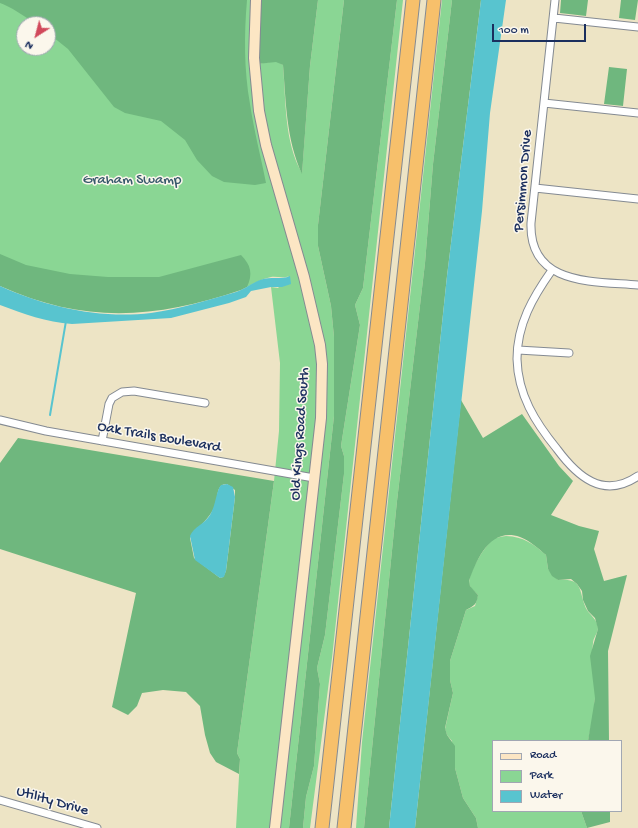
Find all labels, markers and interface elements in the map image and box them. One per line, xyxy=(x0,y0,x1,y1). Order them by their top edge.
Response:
north arrow xyxy=(16,16,56,56)
scale bar xyxy=(494,16,588,42)
text: 100 m xyxy=(499,24,529,38)
text: N xyxy=(23,38,36,52)
street label: Persimmon Drive xyxy=(511,129,537,233)
park label: Graham Swamp xyxy=(83,172,181,190)
street label: Old Kings Road South xyxy=(287,367,315,501)
street label: Oak Trails Boulevard xyxy=(96,418,222,458)
legend xyxy=(492,740,622,812)
text: Road xyxy=(530,749,556,763)
text: Park xyxy=(530,769,553,783)
street label: Utility Drive xyxy=(14,783,90,821)
text: Water xyxy=(530,789,562,803)

